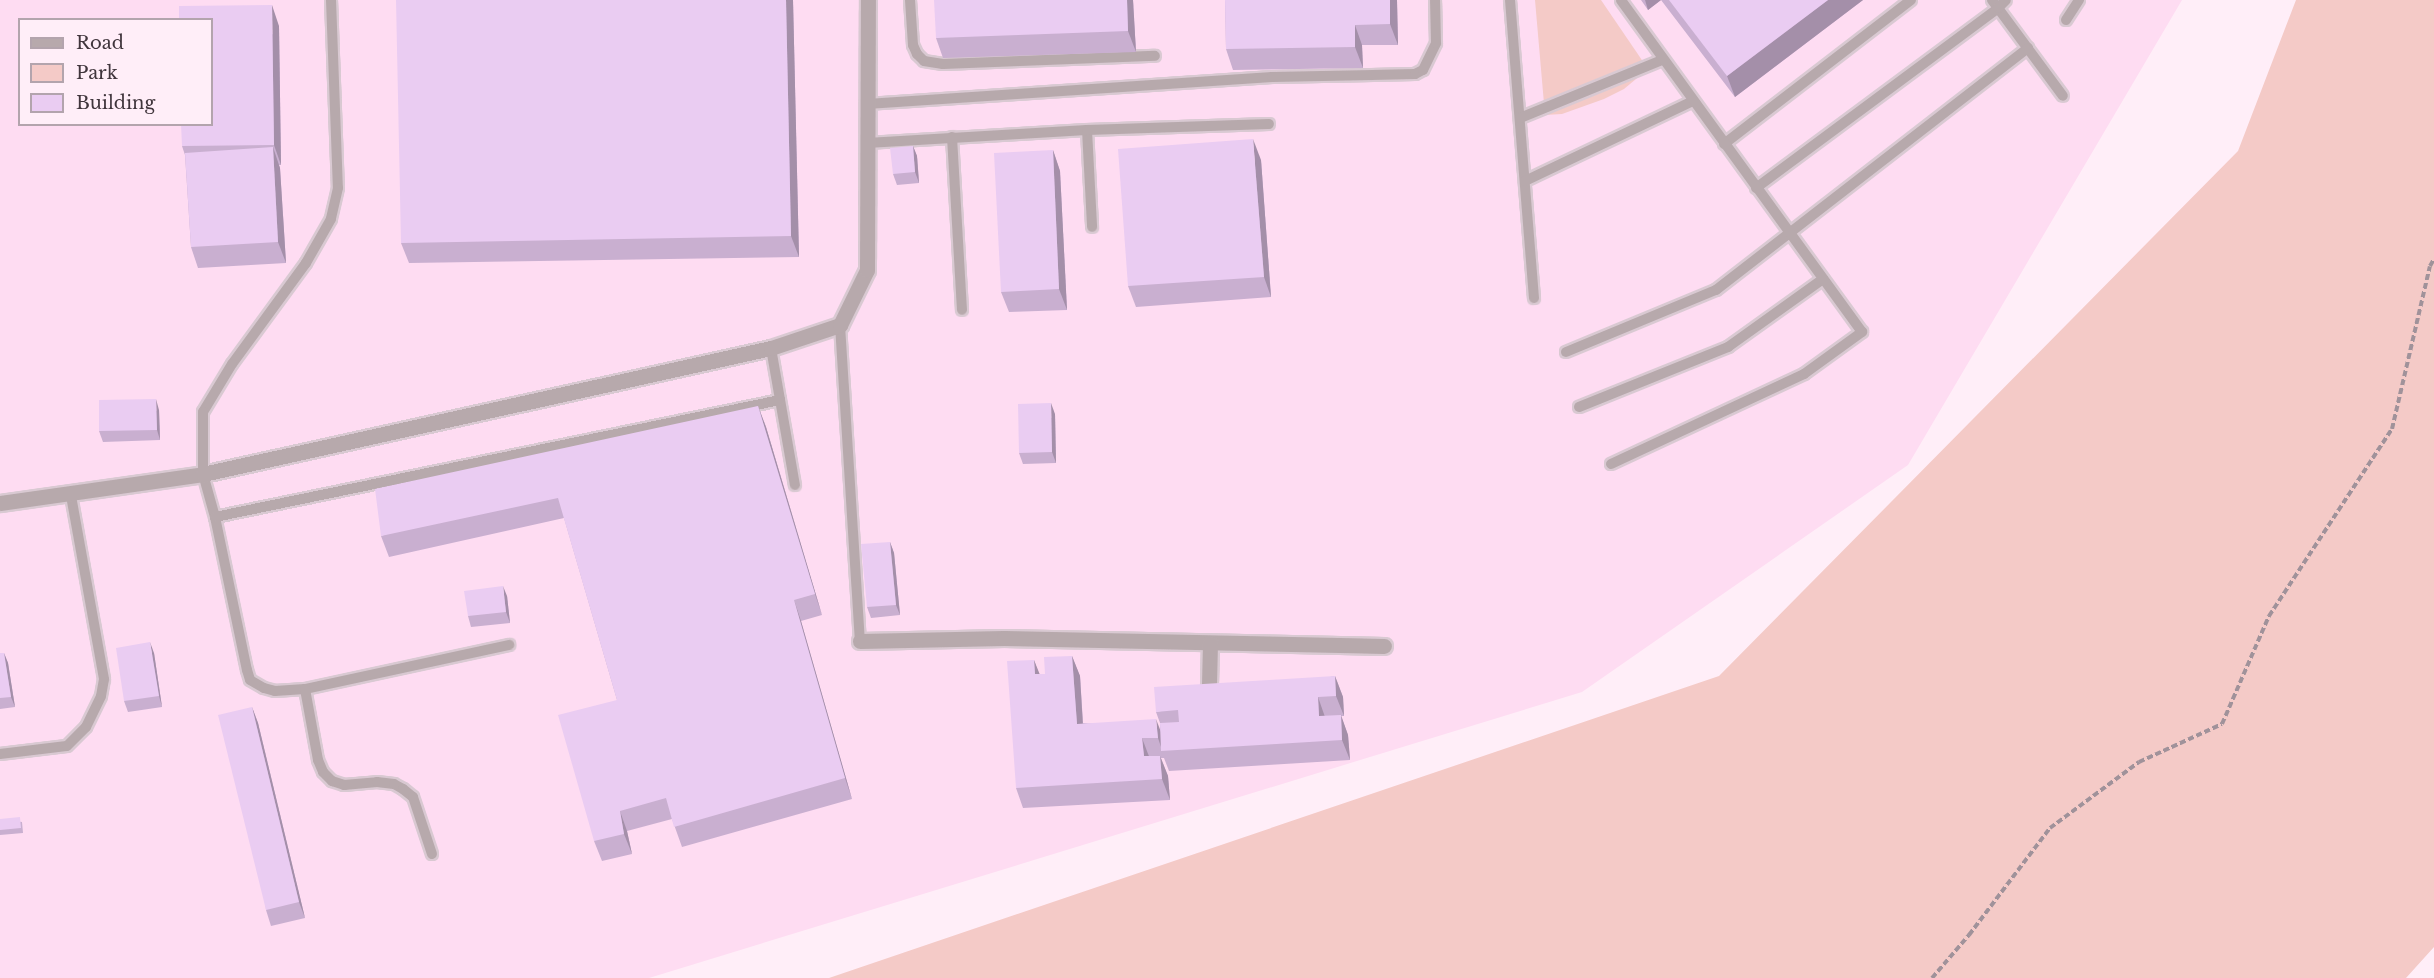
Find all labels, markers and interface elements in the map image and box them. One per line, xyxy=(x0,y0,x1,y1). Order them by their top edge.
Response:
legend xyxy=(18,18,213,126)
text: Road xyxy=(76,32,124,54)
text: Park xyxy=(76,62,118,84)
text: Building xyxy=(76,92,155,114)

